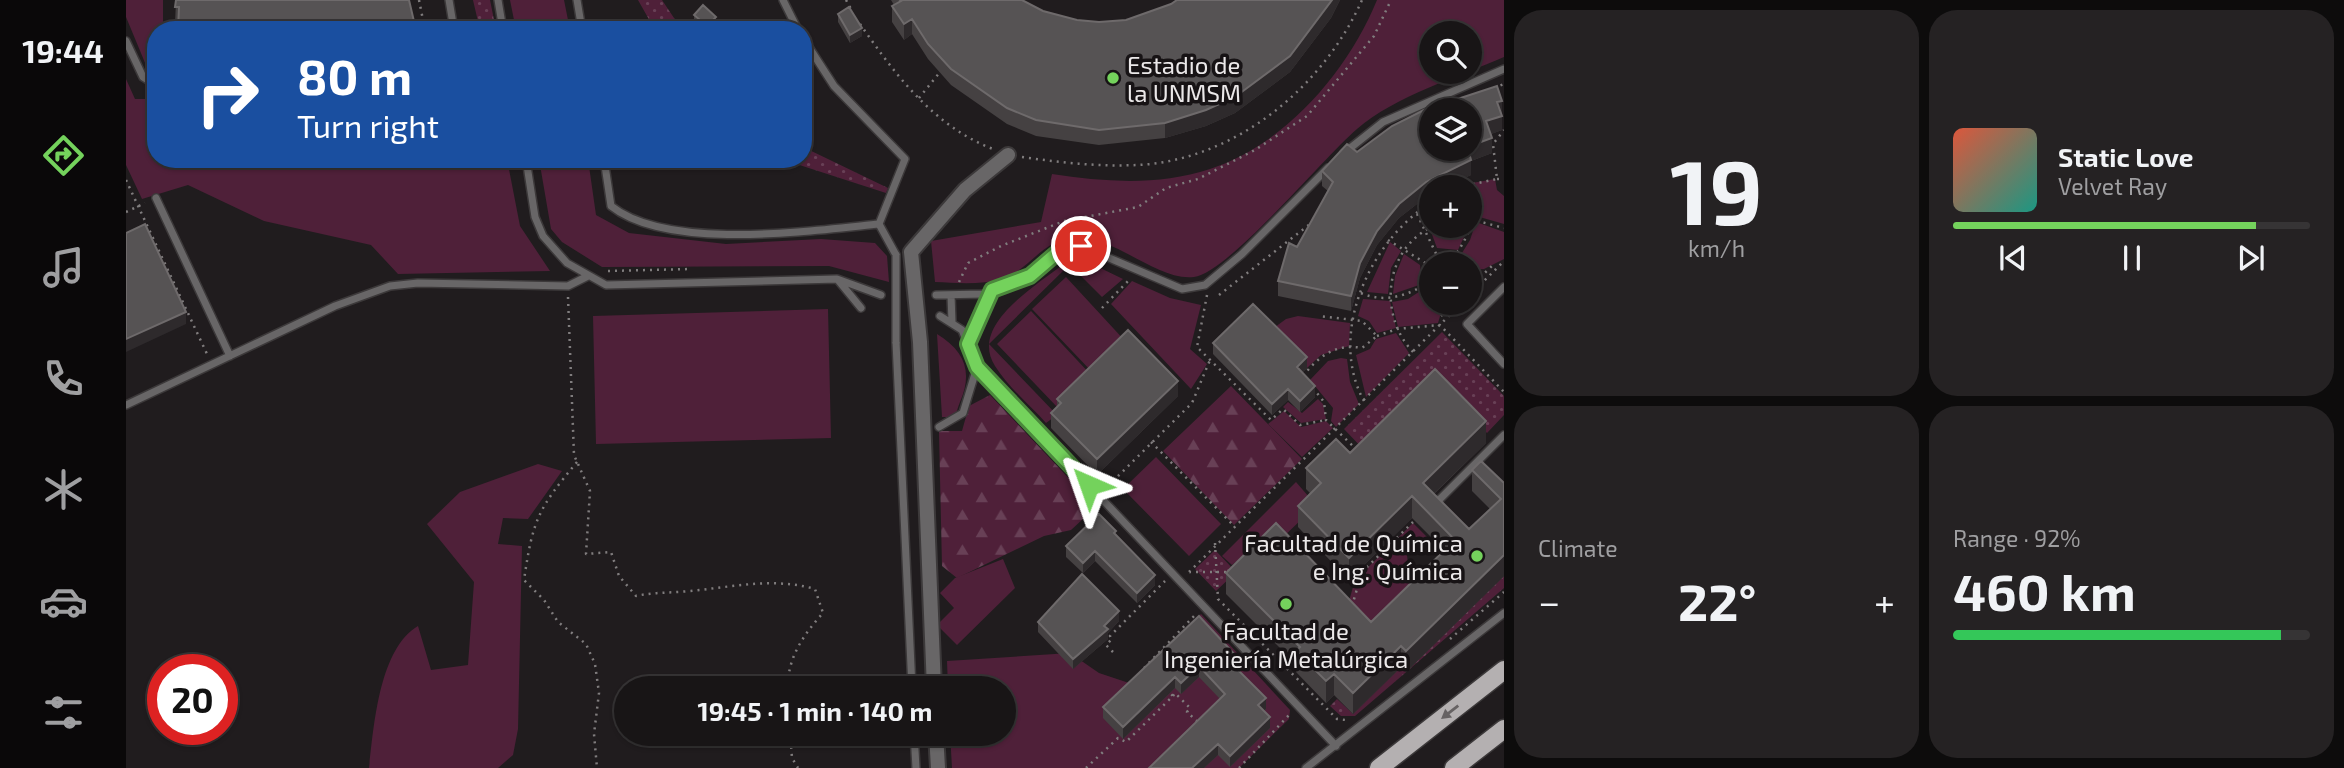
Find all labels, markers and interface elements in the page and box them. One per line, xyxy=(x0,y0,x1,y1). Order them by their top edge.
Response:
map controls xyxy=(1419,21,1482,315)
button: search xyxy=(1419,21,1482,84)
text: 19:44 xyxy=(22,31,104,69)
text: 80 m xyxy=(297,46,412,105)
icon: right xyxy=(182,49,273,140)
place label: Estadio de la UNMSM xyxy=(1127,50,1241,107)
marker: Estadio de la UNMSM xyxy=(1105,70,1121,86)
button: layers xyxy=(1419,98,1482,161)
text: Turn right xyxy=(297,106,439,144)
icon: directions xyxy=(39,131,88,180)
text: 19 xyxy=(1670,134,1763,243)
text: Static Love xyxy=(2058,141,2194,172)
text: Velvet Ray xyxy=(2058,172,2167,200)
button: + xyxy=(1419,175,1482,238)
pin xyxy=(1051,216,1111,276)
icon: arrive xyxy=(1062,227,1100,265)
text: km/h xyxy=(1688,234,1745,262)
icon: previous xyxy=(1994,239,2032,277)
icon: pause xyxy=(2113,239,2151,277)
icon: next xyxy=(2232,239,2270,277)
icon: music xyxy=(39,243,88,292)
button: − xyxy=(1419,252,1482,315)
icon: phone xyxy=(39,354,88,403)
position arrow xyxy=(1052,448,1126,522)
icon: climate xyxy=(39,465,88,514)
text: Range · 92% xyxy=(1953,524,2081,552)
place label: Facultad de Química e Ing. Química xyxy=(1244,528,1463,585)
text: Climate xyxy=(1538,534,1618,562)
marker: Facultad de Química e Ing. Química xyxy=(1469,548,1485,564)
text: 460 km xyxy=(1953,559,2136,621)
text: 22° xyxy=(1678,569,1756,631)
icon: car xyxy=(39,577,88,626)
text: − xyxy=(1538,578,1560,624)
text: + xyxy=(1874,578,1895,624)
marker: Facultad de Ingeniería Metalúrgica xyxy=(1278,596,1294,612)
place label: Facultad de Ingeniería Metalúrgica xyxy=(1164,616,1408,673)
speed limit sign: 20 xyxy=(147,654,238,745)
icon: filters xyxy=(39,688,88,737)
text: 19:45 · 1 min · 140 m xyxy=(698,695,932,726)
one-way arrow xyxy=(1442,705,1460,720)

